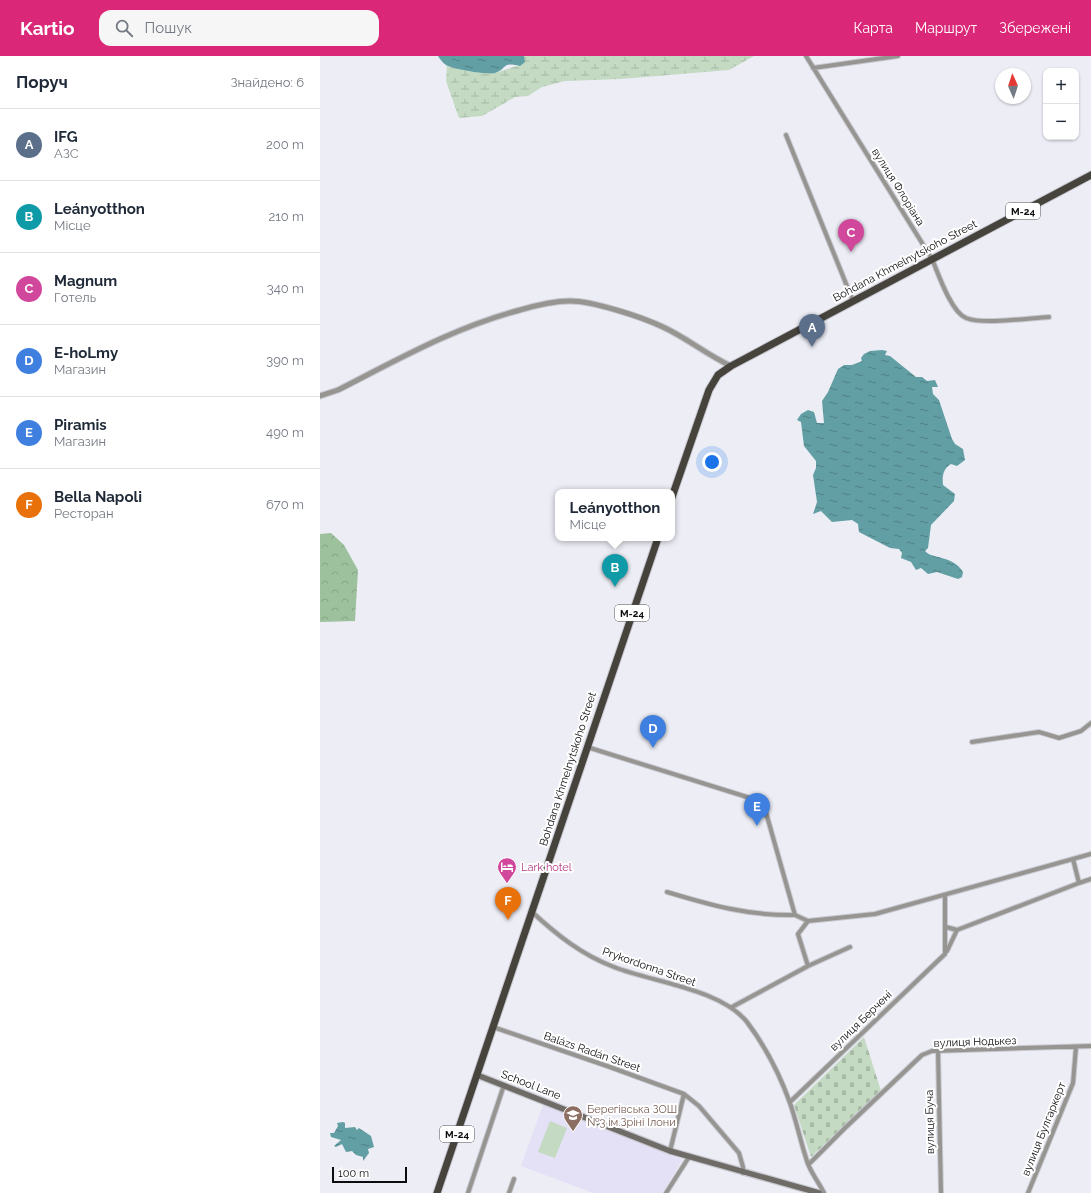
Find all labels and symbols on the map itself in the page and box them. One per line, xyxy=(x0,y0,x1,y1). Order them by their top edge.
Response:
north arrow xyxy=(995,68,1031,104)
street label: вулиця Флоріана xyxy=(869,146,927,228)
road number: М-24 xyxy=(1006,203,1040,219)
street label: Bohdana Khmelnytskoho Street xyxy=(831,217,979,305)
pin: C xyxy=(838,219,864,252)
pin: A xyxy=(799,314,825,347)
your location xyxy=(702,452,722,472)
pin: B xyxy=(602,554,628,587)
road number: М-24 xyxy=(615,605,649,621)
street label: Bohdana Khmelnytskoho Street xyxy=(537,690,599,848)
pin: D xyxy=(640,715,666,748)
pin: E xyxy=(744,793,770,826)
hotel icon: Lark hotel xyxy=(496,856,518,884)
place label: Lark hotel xyxy=(521,861,572,874)
pin: F xyxy=(495,887,521,920)
street label: Prykordonna Street xyxy=(601,945,698,989)
street label: вулиця Берчені xyxy=(827,988,895,1054)
street label: Balázs Radán Street xyxy=(542,1029,642,1075)
street label: вулиця Нодькез xyxy=(933,1034,1017,1050)
street label: School Lane xyxy=(499,1068,563,1103)
street label: вулиця Булгаркерт xyxy=(1019,1079,1069,1178)
street label: вулиця Буча xyxy=(923,1090,937,1154)
place label: Берегівська ЗОШ №3 ім.Зріні Ілони xyxy=(587,1103,677,1129)
school or university icon: Берегівська ЗОШ №3 ім.Зріні Ілони xyxy=(562,1104,584,1132)
road number: М-24 xyxy=(440,1126,474,1142)
scale bar xyxy=(332,1165,407,1184)

